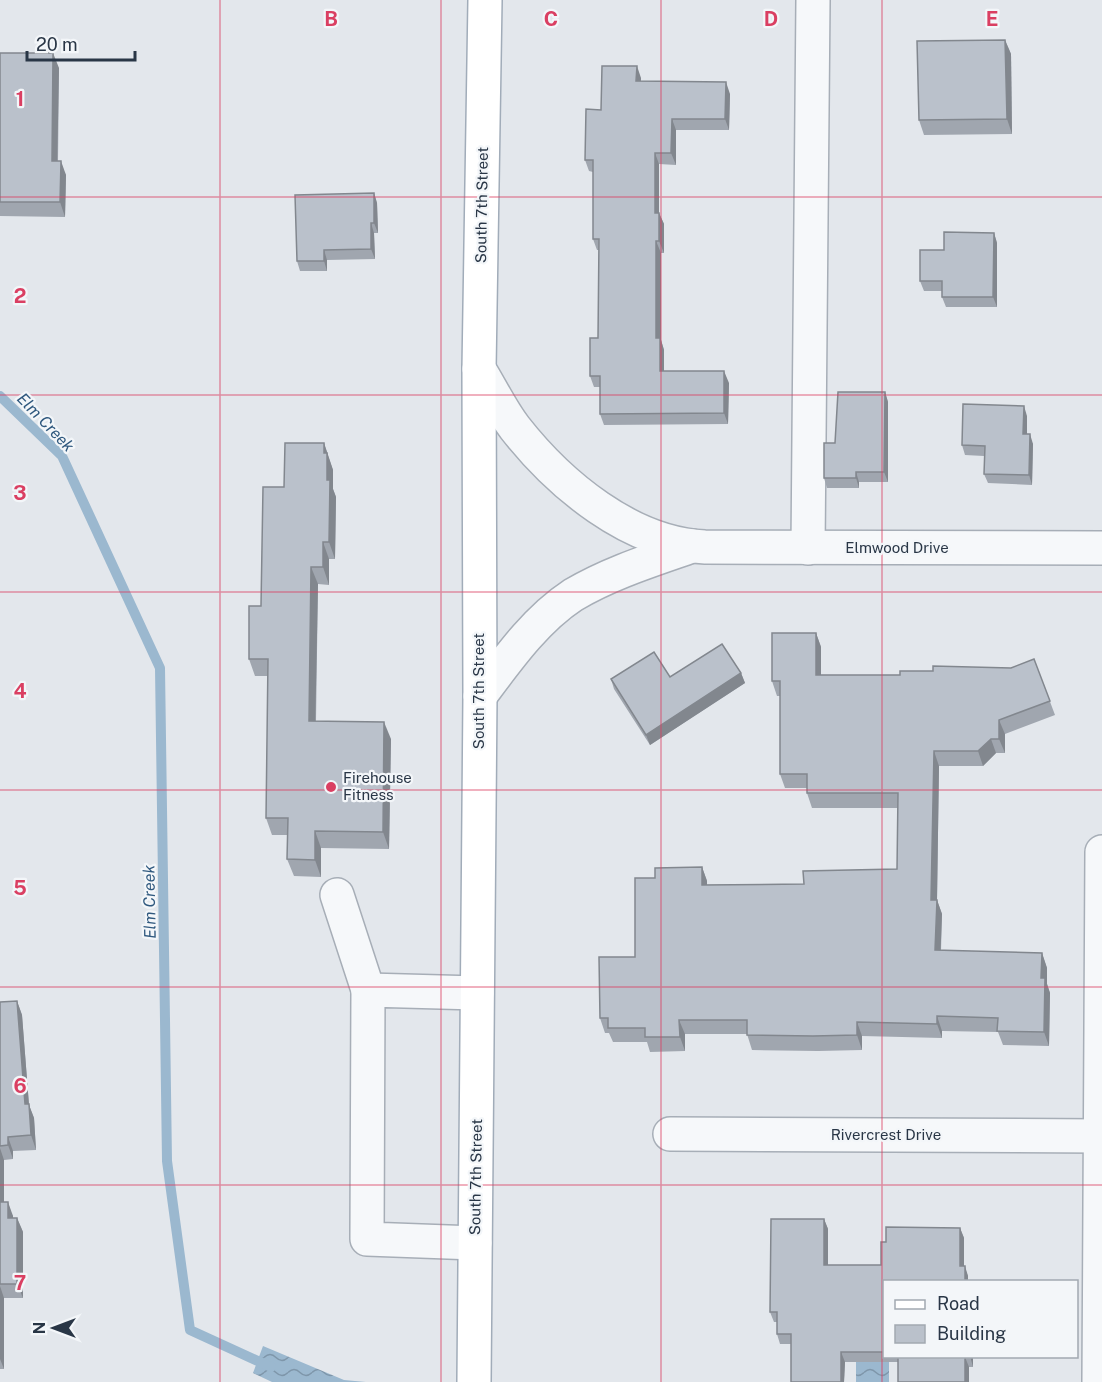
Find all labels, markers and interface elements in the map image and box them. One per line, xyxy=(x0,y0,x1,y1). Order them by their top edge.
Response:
text: B xyxy=(324,7,338,31)
text: C xyxy=(544,7,558,31)
text: D xyxy=(764,7,778,31)
text: E xyxy=(986,7,998,31)
scale bar xyxy=(27,24,135,62)
text: 20 m xyxy=(36,34,78,55)
text: 1 xyxy=(16,87,24,111)
street label: South 7th Street xyxy=(472,147,491,263)
text: 2 xyxy=(14,284,26,308)
water label: Elm Creek xyxy=(13,389,78,456)
text: 3 xyxy=(13,481,27,505)
street label: Elmwood Drive xyxy=(845,539,949,556)
street label: South 7th Street xyxy=(470,633,487,749)
text: 4 xyxy=(13,679,27,703)
place label: Firehouse Fitness xyxy=(343,769,412,803)
marker: Firehouse Fitness xyxy=(324,780,338,794)
water label: Elm Creek xyxy=(139,865,160,939)
text: 5 xyxy=(13,876,27,900)
text: 6 xyxy=(13,1074,27,1098)
street label: South 7th Street xyxy=(466,1119,485,1235)
street label: Rivercrest Drive xyxy=(831,1126,941,1143)
text: 7 xyxy=(14,1271,26,1295)
legend xyxy=(883,1280,1078,1358)
text: Road xyxy=(937,1293,980,1314)
north arrow xyxy=(24,1298,84,1358)
text: N xyxy=(30,1322,49,1334)
text: Building xyxy=(937,1323,1006,1344)

